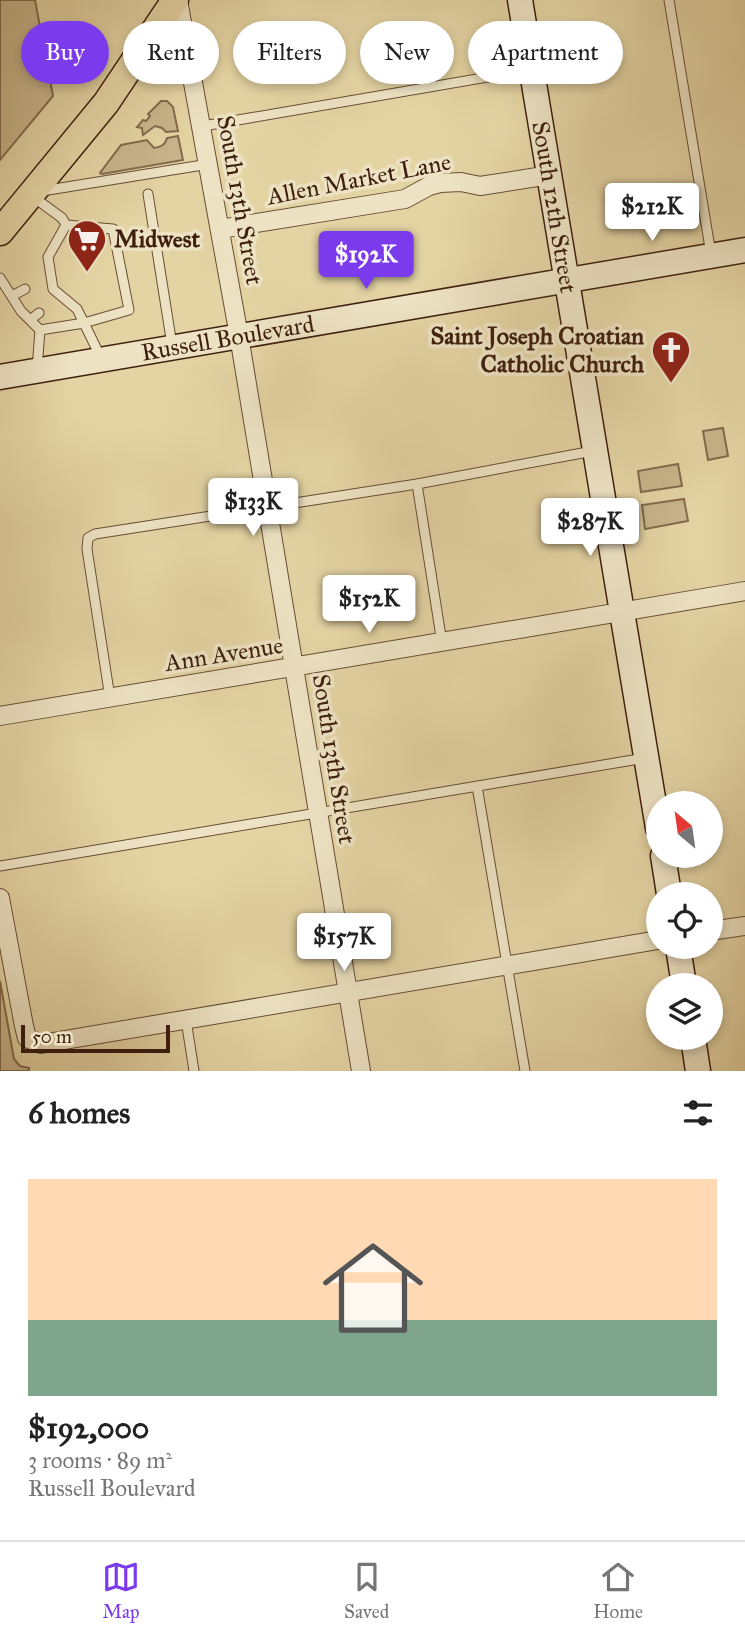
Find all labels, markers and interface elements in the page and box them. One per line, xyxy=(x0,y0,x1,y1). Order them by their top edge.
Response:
chip: Buy xyxy=(21,21,109,84)
chip: Rent xyxy=(123,21,219,84)
chip: Filters xyxy=(233,21,346,84)
chip: New xyxy=(360,21,454,84)
chip: Apartment xyxy=(468,21,623,84)
street label: South 13th Street xyxy=(210,113,270,288)
street label: South 12th Street xyxy=(525,119,584,296)
street label: Allen Market Lane xyxy=(264,146,453,212)
pin: $212K xyxy=(603,184,701,243)
text: $212K xyxy=(621,192,683,220)
supermarket icon: Midwest xyxy=(66,218,108,273)
place label: Midwest xyxy=(114,224,200,254)
pin: $192K xyxy=(317,232,415,291)
text: $192K xyxy=(335,240,397,268)
street label: Russell Boulevard xyxy=(139,309,316,368)
place label: Saint Joseph Croatian Catholic Church xyxy=(430,321,645,379)
church icon: Saint Joseph Croatian Catholic Church xyxy=(650,329,692,384)
pin: $133K xyxy=(204,478,302,538)
text: $133K xyxy=(224,487,282,515)
pin: $287K xyxy=(541,498,639,558)
text: $287K xyxy=(557,507,623,535)
pin: $152K xyxy=(320,576,418,635)
text: $152K xyxy=(338,584,400,612)
street label: Ann Avenue xyxy=(162,630,285,678)
street label: South 13th Street xyxy=(306,672,362,847)
north arrow xyxy=(646,791,723,868)
map controls xyxy=(646,791,723,1050)
button: locate xyxy=(646,882,723,959)
pin: $157K xyxy=(295,914,393,973)
text: $157K xyxy=(313,922,375,950)
button: layers xyxy=(646,973,723,1050)
scale bar xyxy=(21,1022,170,1054)
text: 50 m xyxy=(32,1025,72,1048)
icon: filters xyxy=(679,1094,717,1132)
text: 6 homes xyxy=(28,1095,130,1131)
icon: home xyxy=(310,1225,436,1351)
text: $192,000 xyxy=(28,1410,149,1446)
text: 3 rooms · 89 m² xyxy=(28,1446,172,1474)
text: Russell Boulevard xyxy=(28,1474,196,1502)
tab: Map xyxy=(102,1558,140,1623)
tab: Saved xyxy=(344,1558,389,1623)
tab: Home xyxy=(593,1558,643,1623)

